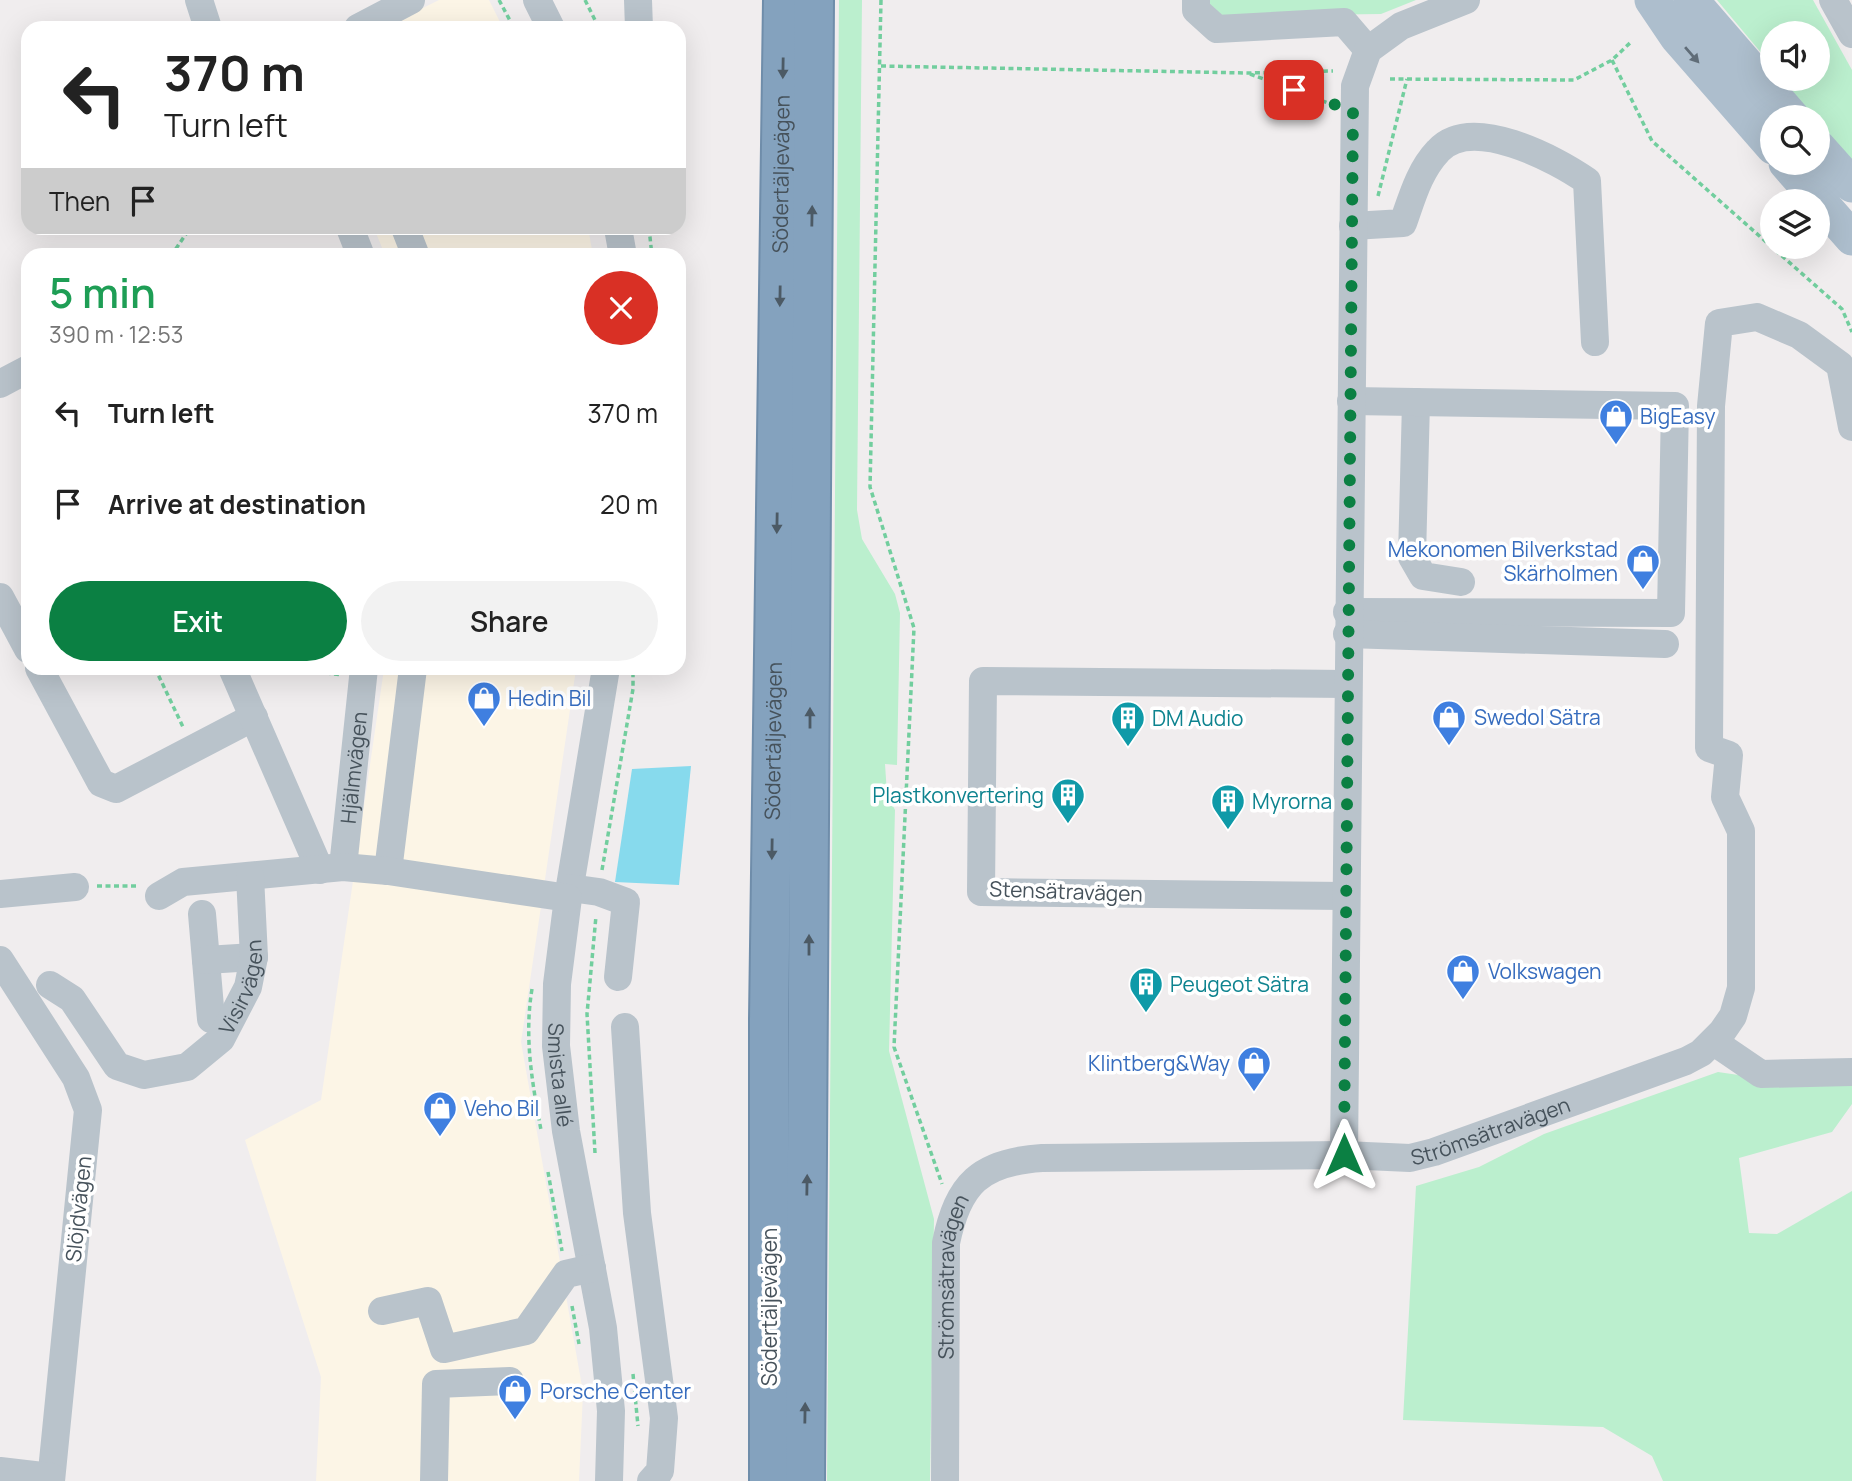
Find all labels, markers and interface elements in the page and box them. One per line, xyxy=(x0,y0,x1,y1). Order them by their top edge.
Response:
map controls xyxy=(1760,21,1830,259)
button: sound xyxy=(1760,21,1830,91)
text: 370 m xyxy=(164,39,305,106)
one-way arrow xyxy=(1684,46,1700,64)
icon: left xyxy=(49,49,140,140)
one-way arrow xyxy=(777,57,788,79)
pin xyxy=(1264,60,1324,120)
icon: arrive xyxy=(1275,71,1313,109)
street label: Södertäljevägen xyxy=(766,95,796,253)
text: Turn left xyxy=(164,103,288,147)
button: search xyxy=(1760,105,1830,175)
icon: arrive xyxy=(124,182,162,220)
text: Then xyxy=(49,183,110,219)
button: layers xyxy=(1760,189,1830,259)
one-way arrow xyxy=(806,205,818,227)
text: 5 min xyxy=(49,263,156,321)
button: close xyxy=(584,271,658,345)
one-way arrow xyxy=(774,285,786,307)
text: 390 m · 12:53 xyxy=(49,318,184,350)
icon: left xyxy=(49,394,87,432)
text: Turn left xyxy=(108,395,215,431)
text: 370 m xyxy=(587,395,658,431)
shop icon: BigEasy xyxy=(1597,397,1635,446)
place label: BigEasy xyxy=(1640,402,1716,430)
icon: arrive xyxy=(49,485,87,523)
text: Arrive at destination xyxy=(108,486,366,522)
text: 20 m xyxy=(600,486,658,522)
one-way arrow xyxy=(771,512,783,534)
place label: Mekonomen Bilverkstad Skärholmen xyxy=(1388,535,1618,587)
shop icon: Mekonomen Bilverkstad Skärholmen xyxy=(1624,542,1662,591)
button: Exit xyxy=(49,581,347,661)
button: Share xyxy=(361,581,658,661)
street label: Södertäljevägen xyxy=(758,662,788,820)
shop icon: Hedin Bil xyxy=(465,679,503,728)
place label: Hedin Bil xyxy=(508,684,591,712)
shop icon: Swedol Sätra xyxy=(1430,698,1468,747)
building icon: DM Audio xyxy=(1109,699,1147,748)
place label: Swedol Sätra xyxy=(1474,703,1601,731)
place label: DM Audio xyxy=(1152,704,1244,732)
one-way arrow xyxy=(804,706,816,728)
street label: Hjälmvägen xyxy=(334,710,373,825)
building icon: Plastkonvertering xyxy=(1049,776,1087,825)
place label: Plastkonvertering xyxy=(872,781,1044,809)
building icon: Myrorna xyxy=(1209,782,1247,831)
place label: Myrorna xyxy=(1252,787,1332,815)
one-way arrow xyxy=(766,838,778,860)
street label: Stensätravägen xyxy=(989,874,1143,908)
one-way arrow xyxy=(803,934,815,956)
street label: Visirvägen xyxy=(212,939,269,1039)
shop icon: Volkswagen xyxy=(1444,952,1482,1001)
place label: Volkswagen xyxy=(1488,957,1602,985)
building icon: Peugeot Sätra xyxy=(1127,965,1165,1014)
place label: Peugeot Sätra xyxy=(1170,970,1309,998)
street label: Smista allé xyxy=(542,1023,579,1129)
shop icon: Klintberg&Way xyxy=(1235,1044,1273,1093)
place label: Klintberg&Way xyxy=(1088,1049,1230,1077)
shop icon: Veho Bil xyxy=(421,1089,459,1138)
street label: Strömsätravägen xyxy=(1408,1090,1574,1171)
place label: Veho Bil xyxy=(464,1094,539,1122)
position arrow xyxy=(1307,1118,1381,1192)
street label: Slöjdvägen xyxy=(59,1155,97,1263)
one-way arrow xyxy=(802,1174,813,1196)
street label: Strömsätravägen xyxy=(932,1189,975,1360)
street label: Södertäljevägen xyxy=(755,1228,783,1386)
shop icon: Porsche Center xyxy=(496,1372,534,1421)
place label: Porsche Center xyxy=(540,1377,692,1405)
one-way arrow xyxy=(799,1402,811,1424)

